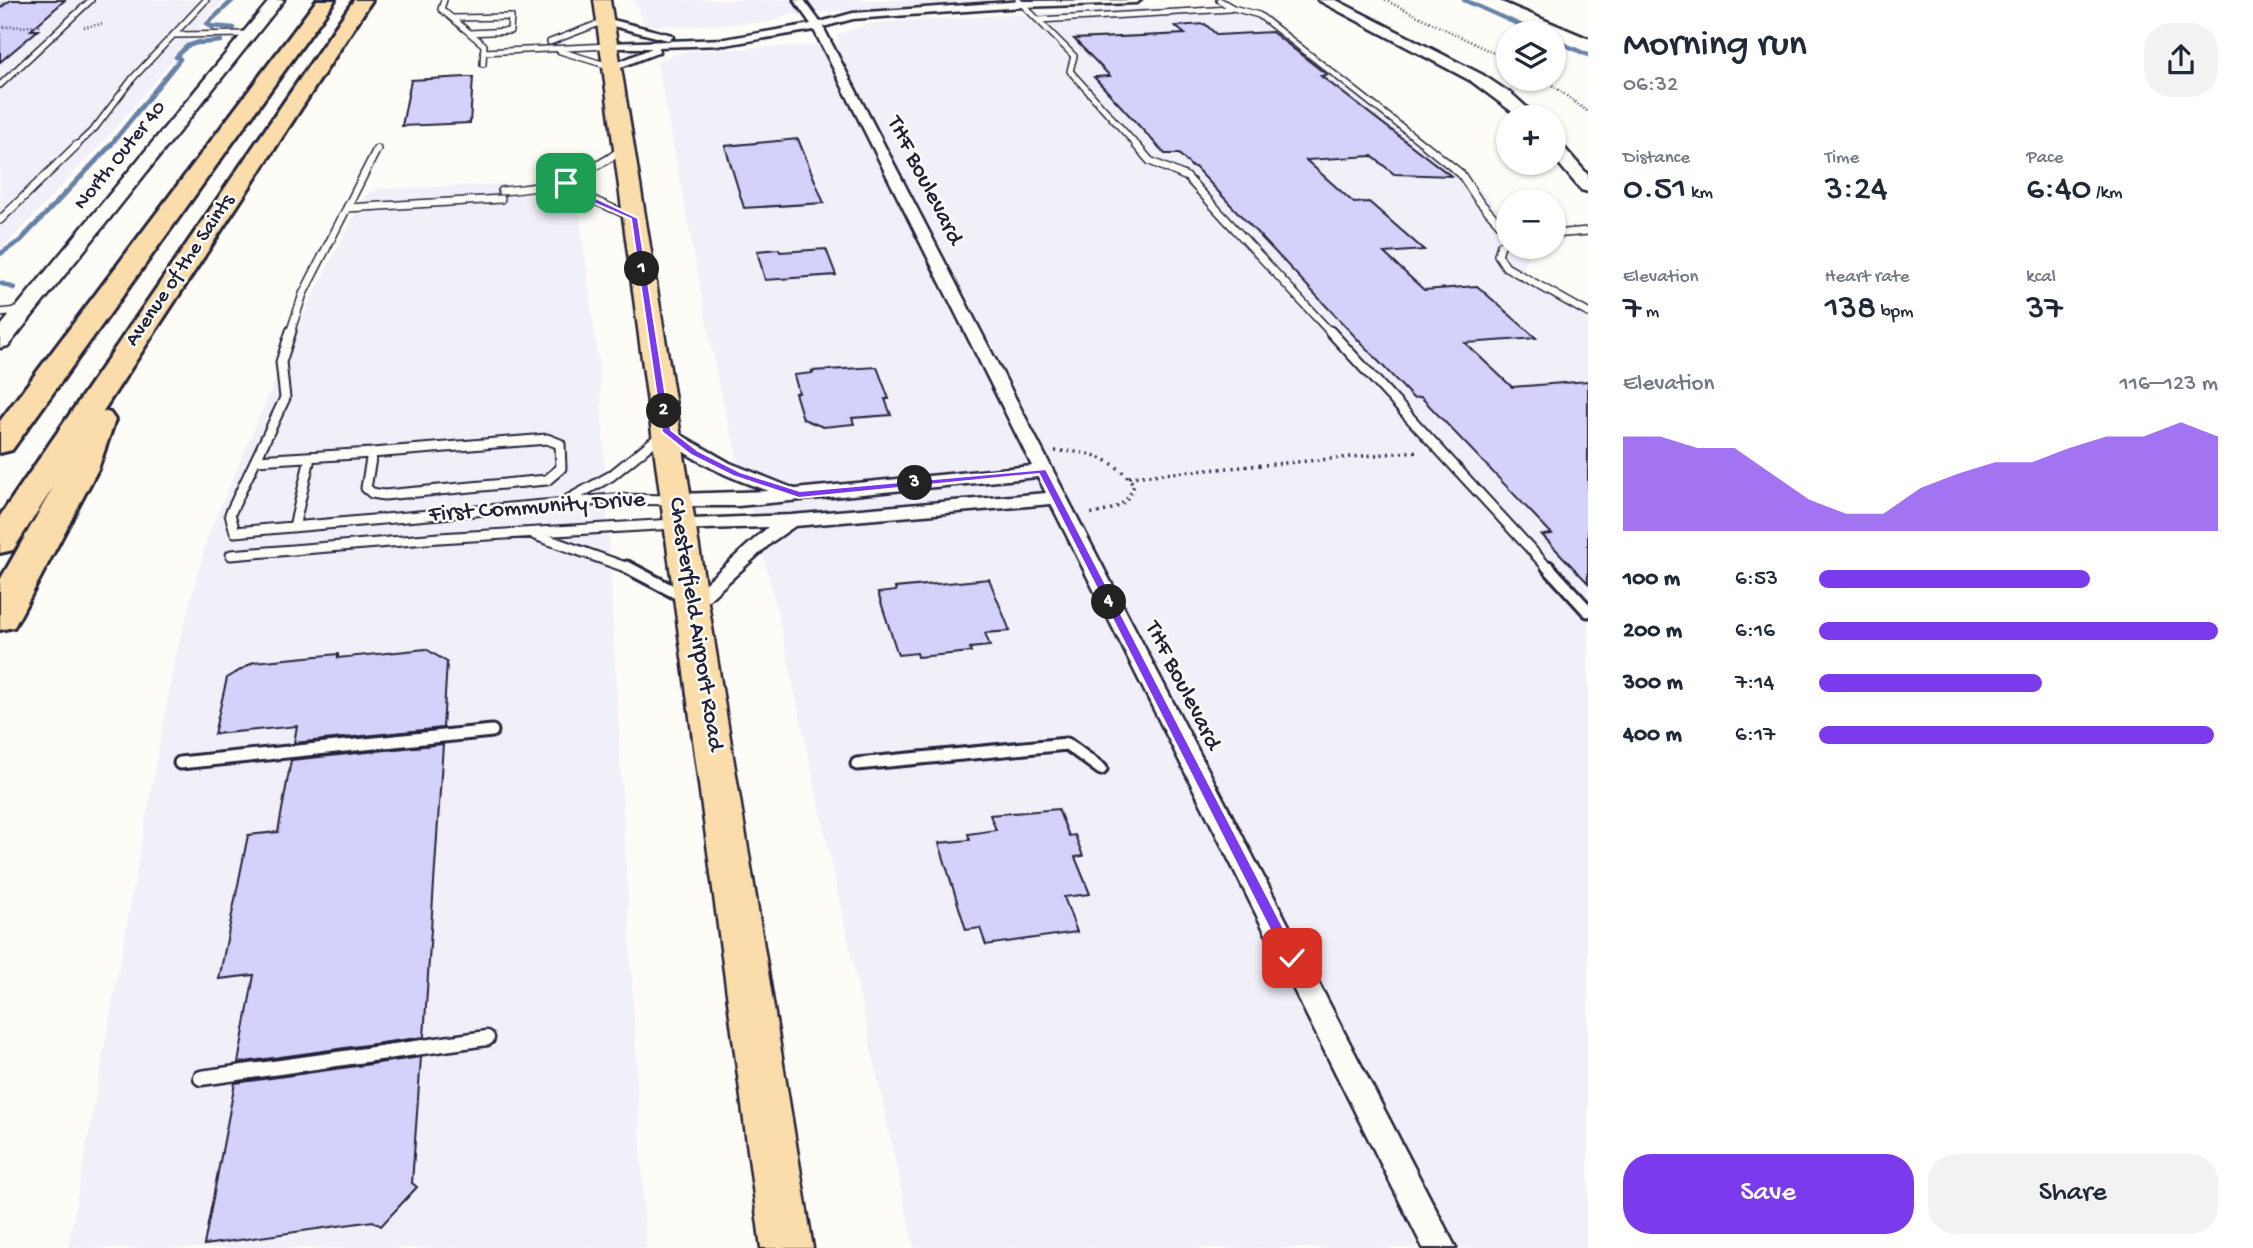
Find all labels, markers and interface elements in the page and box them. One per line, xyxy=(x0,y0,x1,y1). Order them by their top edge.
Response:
map controls xyxy=(1496,21,1566,259)
button: layers xyxy=(1496,21,1566,91)
button: share xyxy=(2144,23,2218,97)
text: Morning run xyxy=(1623,24,1807,68)
text: 06:32 xyxy=(1623,72,1678,99)
street label: North Outer 40 xyxy=(69,96,173,216)
button: + xyxy=(1496,105,1566,175)
street label: THF Boulevard xyxy=(878,110,970,252)
text: Distance xyxy=(1623,147,1690,170)
text: Time xyxy=(1825,147,1859,170)
text: Pace xyxy=(2026,147,2064,170)
pin xyxy=(536,153,596,213)
icon: arrive xyxy=(547,164,585,202)
text: 0.51 xyxy=(1623,170,1686,211)
text: 3:24 xyxy=(1825,170,1888,211)
text: 6:40 xyxy=(2026,170,2092,211)
text: km xyxy=(1686,182,1713,205)
text: /km xyxy=(2092,182,2123,205)
street label: Avenue of the Saints xyxy=(121,189,242,352)
button: − xyxy=(1496,189,1566,259)
pin: 1 xyxy=(624,252,660,286)
text: 1 xyxy=(638,257,645,280)
text: Elevation xyxy=(1623,266,1699,289)
text: Heart rate xyxy=(1825,266,1910,289)
text: kcal xyxy=(2026,266,2056,289)
text: 7 xyxy=(1623,289,1641,330)
text: 138 xyxy=(1825,289,1876,330)
text: 37 xyxy=(2026,289,2063,330)
text: m xyxy=(1641,301,1659,324)
text: bpm xyxy=(1876,301,1914,324)
text: Elevation xyxy=(1623,371,1714,398)
text: 116–123 m xyxy=(2119,371,2218,398)
pin: 2 xyxy=(646,394,682,428)
text: 2 xyxy=(659,399,668,422)
pin: 3 xyxy=(898,466,932,500)
text: 3 xyxy=(910,471,919,494)
street label: First Community Drive xyxy=(427,486,647,530)
street label: Chesterfield Airport Road xyxy=(661,495,730,755)
text: 100 m xyxy=(1623,566,1680,593)
text: 6:53 xyxy=(1735,566,1778,593)
pin: 4 xyxy=(1092,584,1126,620)
text: 4 xyxy=(1104,590,1113,613)
street label: THF Boulevard xyxy=(1136,615,1228,757)
text: 200 m xyxy=(1623,618,1682,645)
text: 6:16 xyxy=(1735,618,1775,645)
text: 300 m xyxy=(1623,670,1683,697)
text: 7:14 xyxy=(1735,670,1774,697)
text: 400 m xyxy=(1623,722,1682,749)
text: 6:17 xyxy=(1735,722,1775,749)
pin xyxy=(1262,928,1322,988)
icon: check xyxy=(1273,939,1311,977)
button: Save xyxy=(1623,1154,1914,1234)
button: Share xyxy=(1928,1154,2218,1234)

